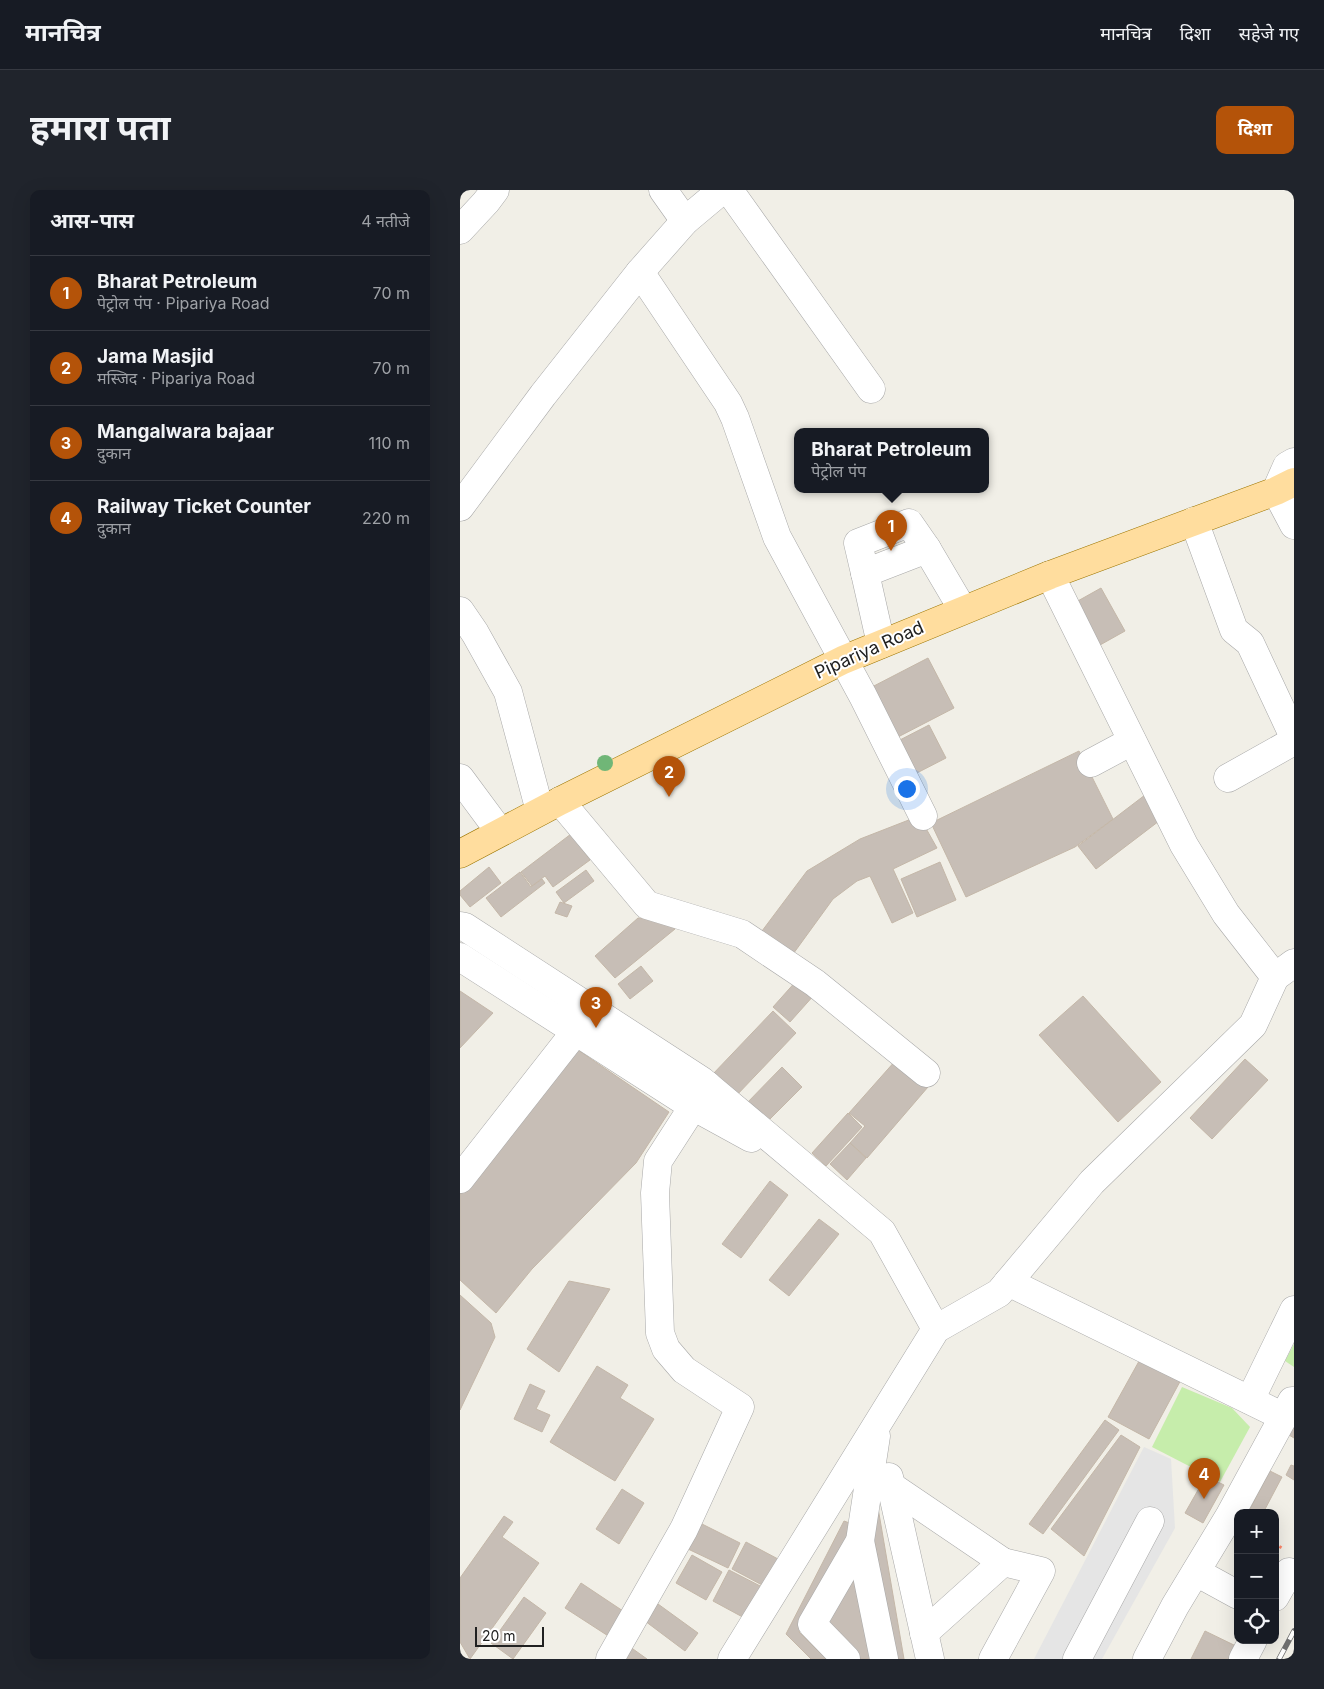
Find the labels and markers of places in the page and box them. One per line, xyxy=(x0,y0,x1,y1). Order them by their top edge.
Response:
pin: 1 xyxy=(875,510,907,551)
pin: 2 xyxy=(653,756,685,797)
pin: 3 xyxy=(580,987,612,1028)
pin: 4 xyxy=(1188,1458,1220,1499)

